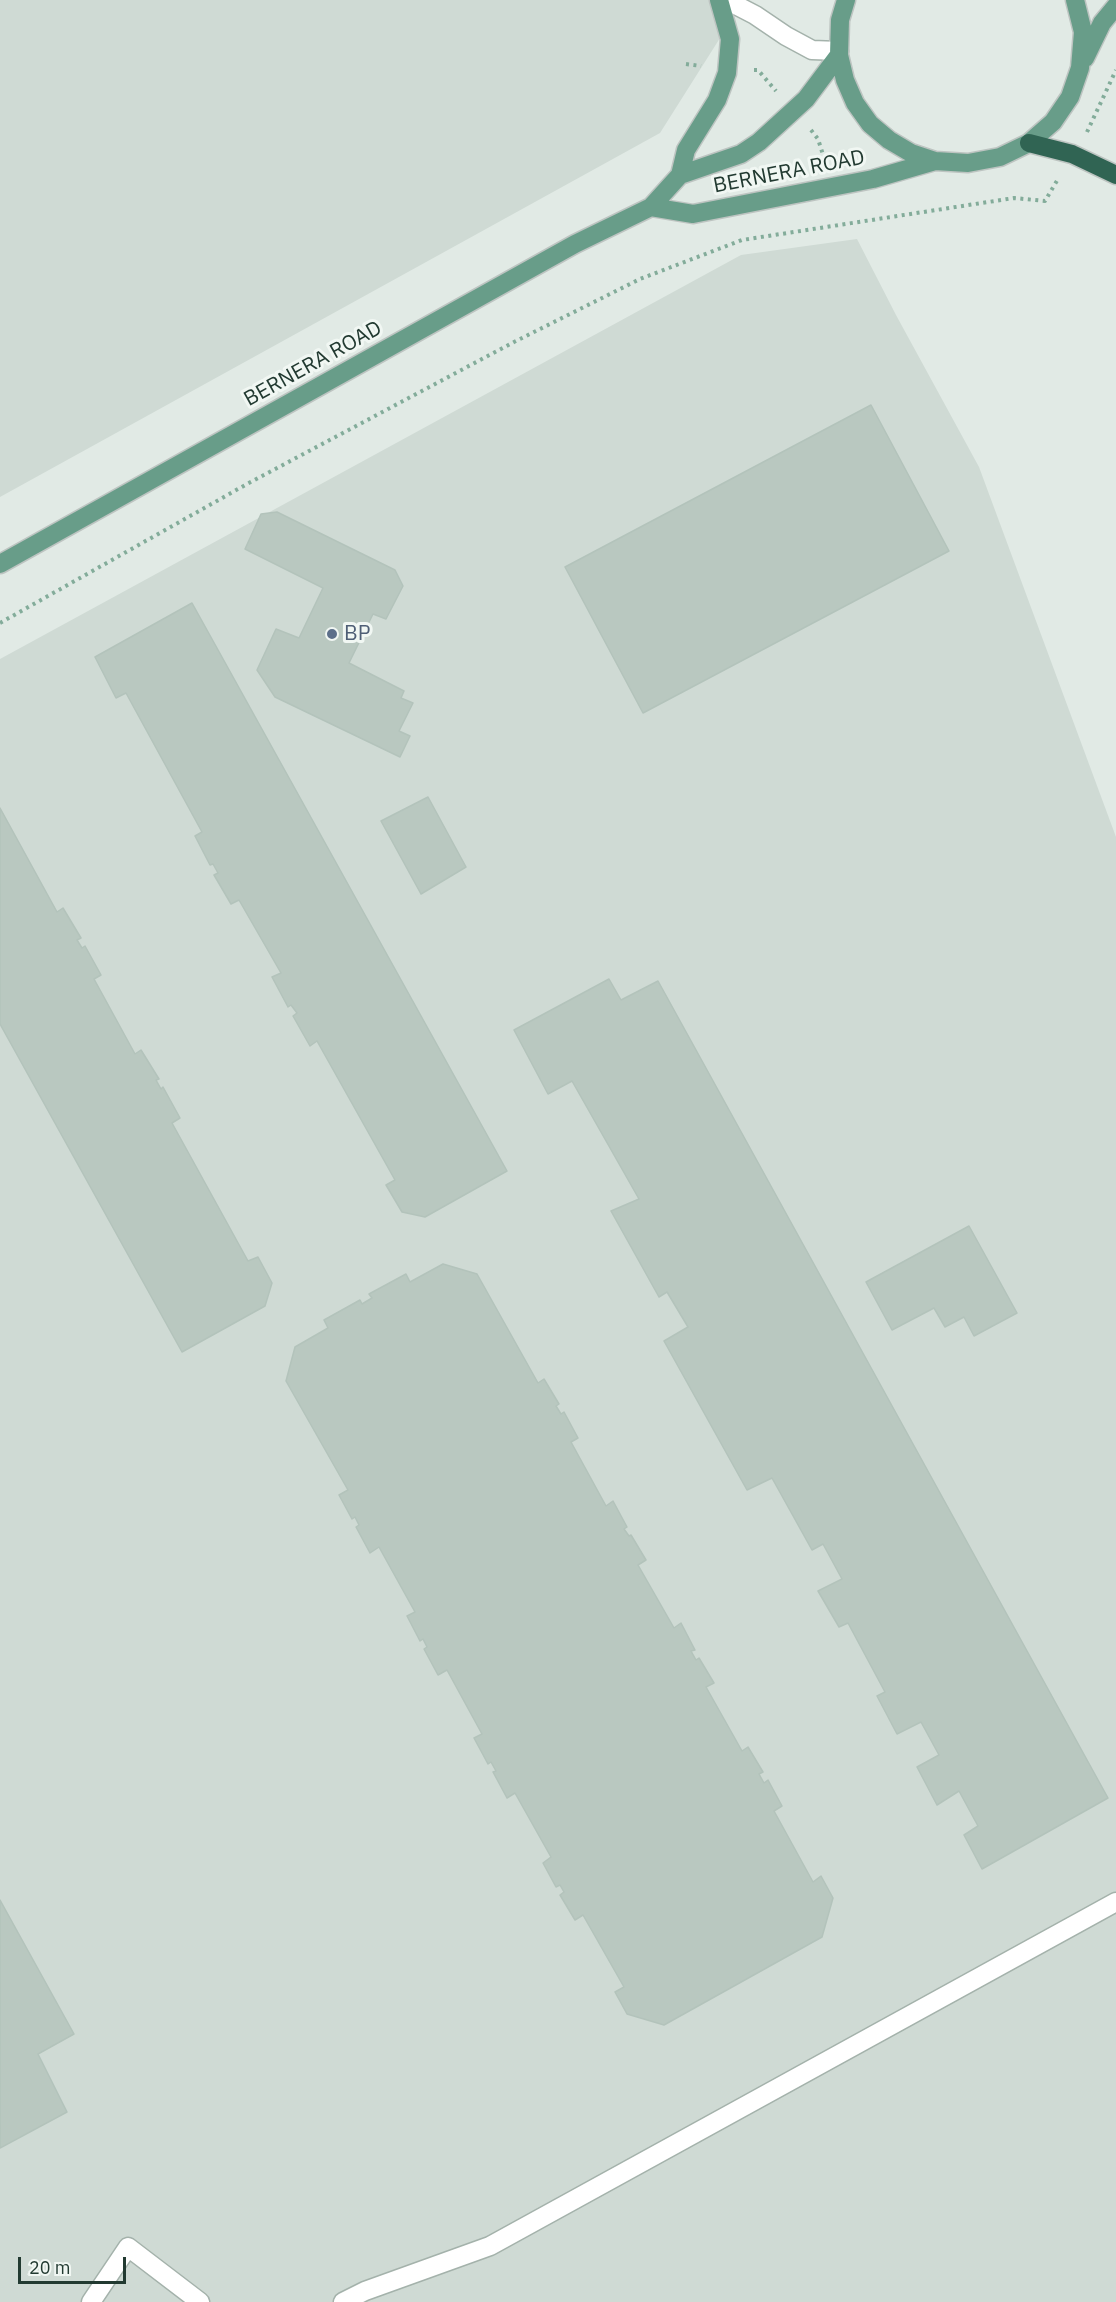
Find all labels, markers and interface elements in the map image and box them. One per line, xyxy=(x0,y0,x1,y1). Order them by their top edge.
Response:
street label: BERNERA ROAD xyxy=(711,145,867,199)
street label: BERNERA ROAD xyxy=(240,316,386,412)
place label: BP xyxy=(344,621,370,647)
marker: BP xyxy=(325,627,339,641)
scale bar xyxy=(21,2245,129,2283)
text: 20 m xyxy=(29,2256,71,2279)

